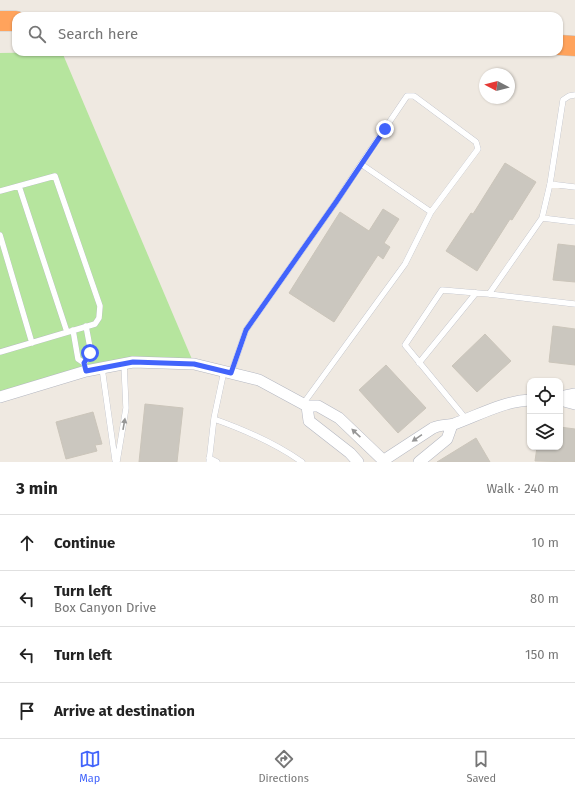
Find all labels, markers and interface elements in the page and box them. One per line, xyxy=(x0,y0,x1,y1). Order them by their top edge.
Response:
search box xyxy=(12,12,563,56)
icon: search xyxy=(26,23,48,45)
text: Search here xyxy=(58,25,138,43)
north arrow xyxy=(479,68,515,104)
route end xyxy=(376,120,394,138)
route start xyxy=(81,344,99,362)
map controls xyxy=(527,378,563,450)
button: locate xyxy=(527,378,563,414)
button: layers xyxy=(527,414,563,450)
one-way arrow xyxy=(121,417,127,430)
one-way arrow xyxy=(351,429,360,438)
one-way arrow xyxy=(412,434,422,442)
text: 3 min xyxy=(16,478,58,499)
text: Walk · 240 m xyxy=(486,481,559,496)
icon: ahead xyxy=(16,532,38,554)
text: Continue xyxy=(54,534,115,552)
text: 10 m xyxy=(532,535,559,550)
text: Turn left xyxy=(54,582,112,600)
icon: left xyxy=(16,588,38,610)
text: 80 m xyxy=(530,591,559,606)
text: Box Canyon Drive xyxy=(54,600,156,615)
icon: left xyxy=(16,644,38,666)
text: Turn left xyxy=(54,646,112,664)
text: 150 m xyxy=(525,647,559,662)
icon: arrive xyxy=(16,700,38,722)
text: Arrive at destination xyxy=(54,702,195,720)
tab: Map xyxy=(79,748,101,785)
tab: Directions xyxy=(258,748,309,785)
tab: Saved xyxy=(466,748,496,785)

